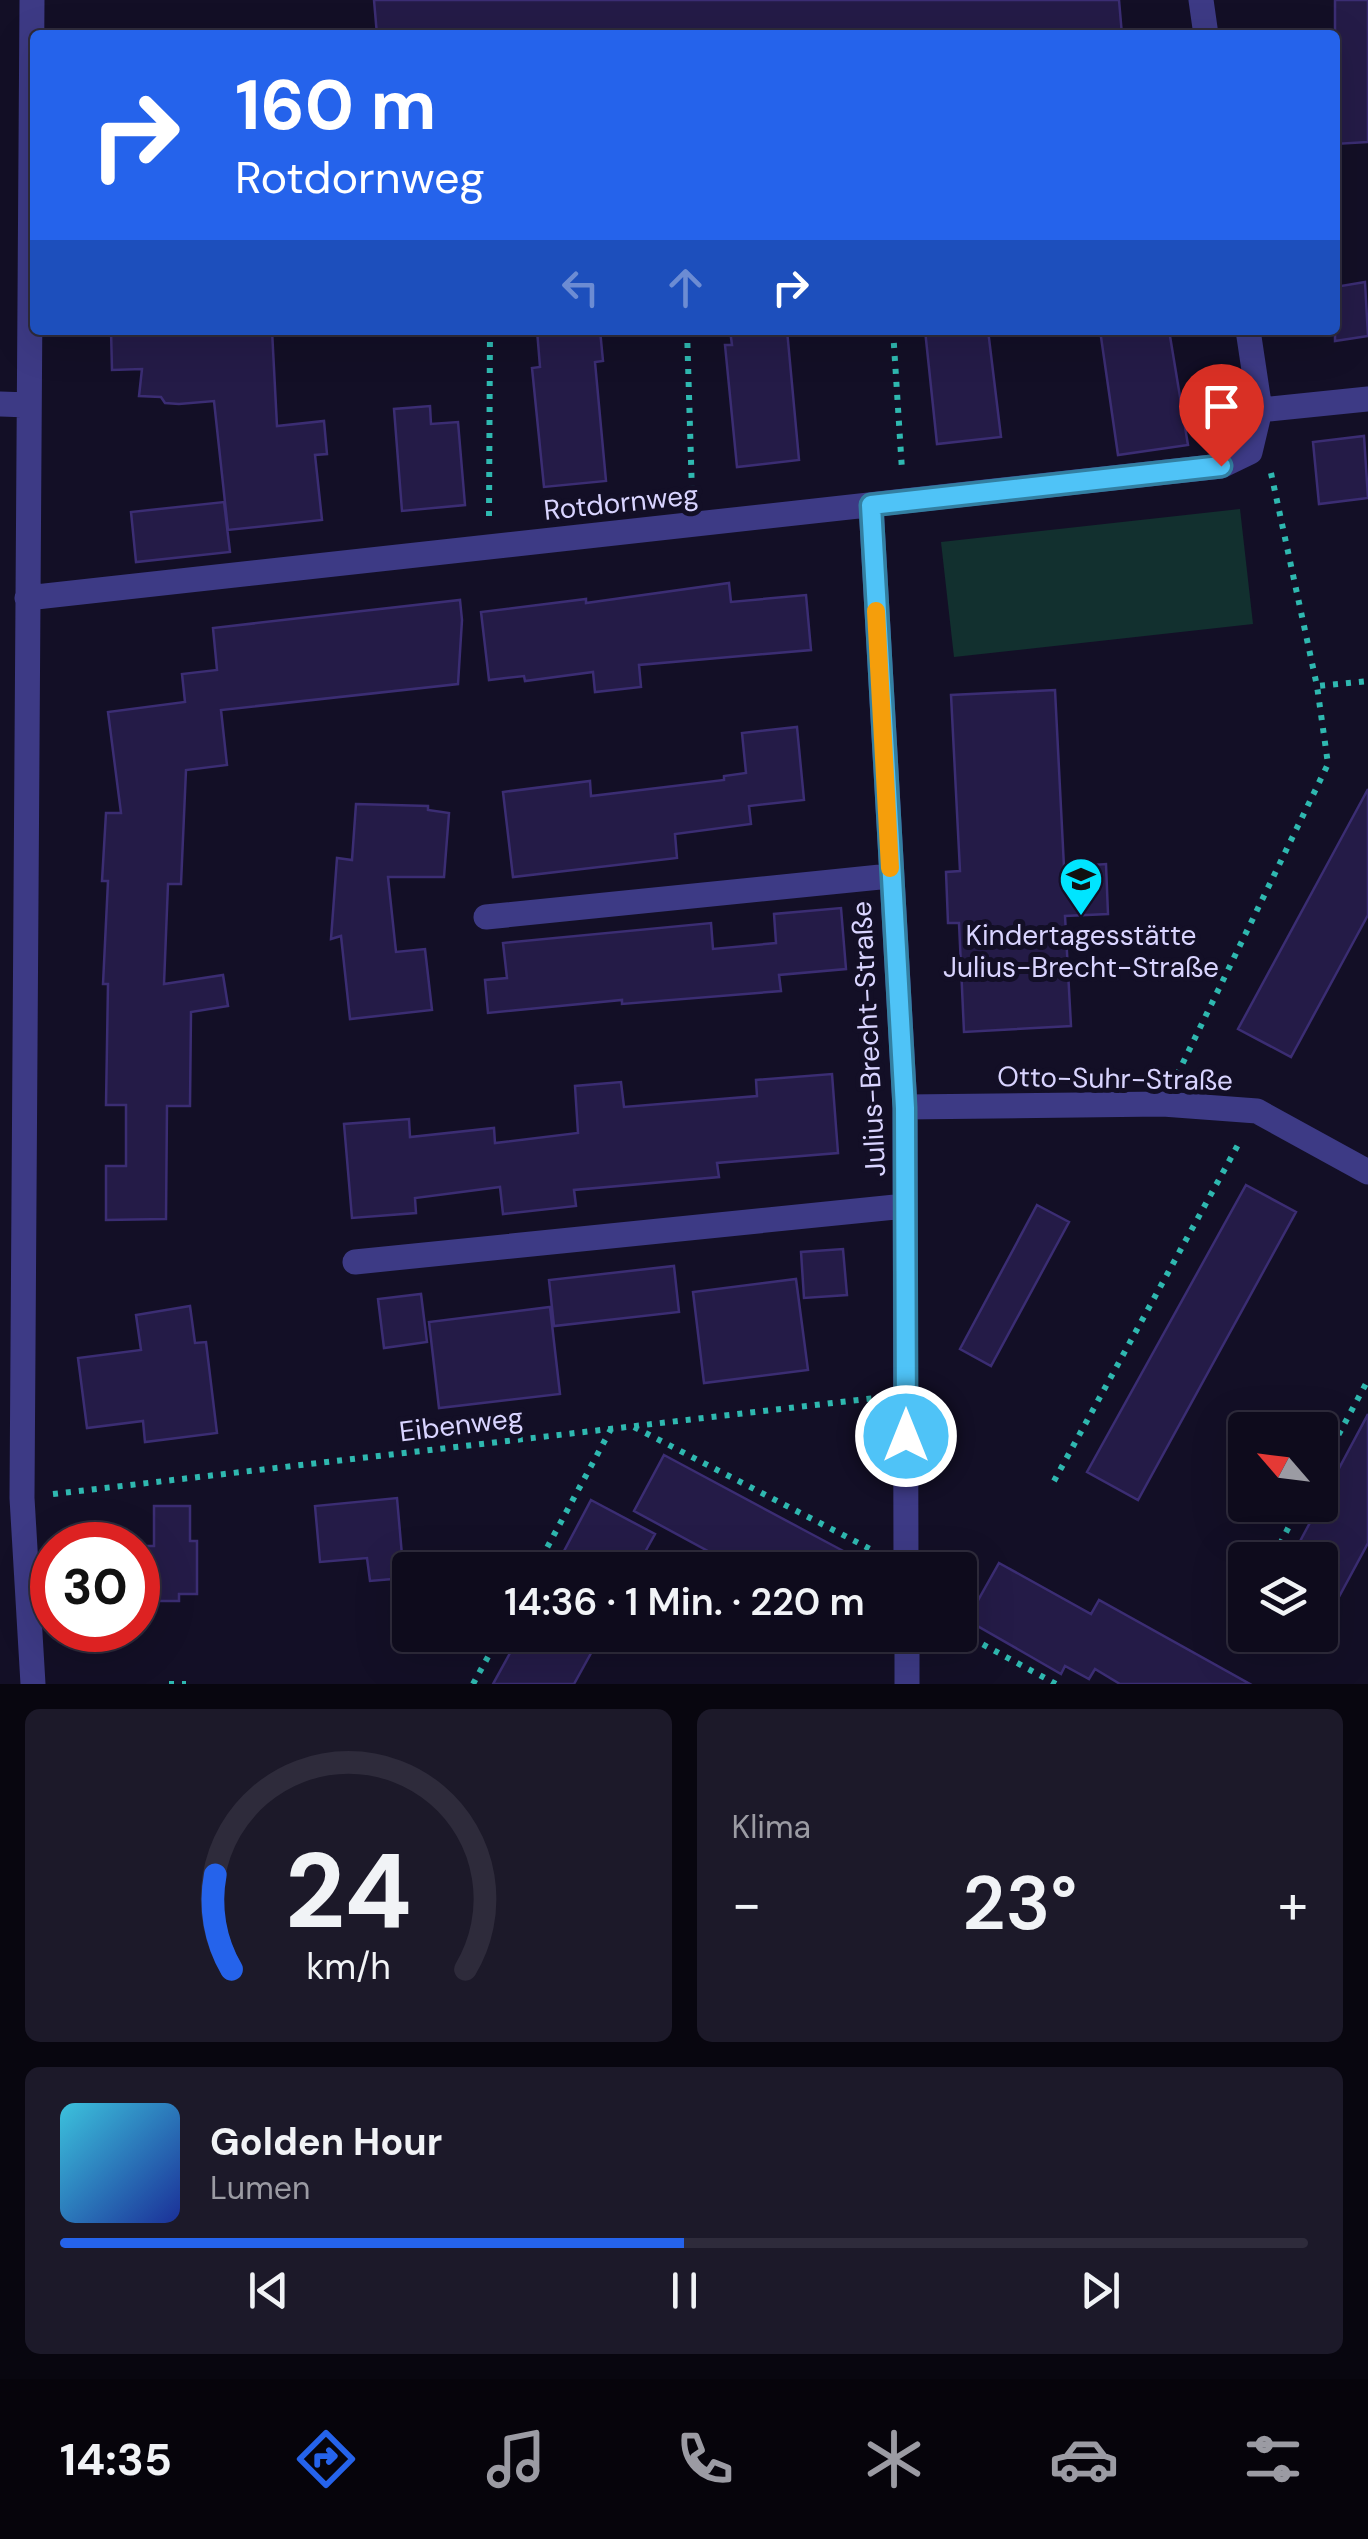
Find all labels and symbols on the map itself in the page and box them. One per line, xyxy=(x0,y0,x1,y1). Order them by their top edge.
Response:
pin xyxy=(1179,364,1264,467)
street label: Rotdornweg xyxy=(542,476,700,529)
school or university icon: Kindertagesstätte Julius-Brecht-Straße xyxy=(1058,856,1104,917)
street label: Julius-Brecht-Straße xyxy=(843,900,894,1178)
place label: Kindertagesstätte Julius-Brecht-Straße xyxy=(943,917,1219,986)
street label: Otto-Suhr-Straße xyxy=(997,1058,1233,1099)
position arrow xyxy=(854,1384,958,1488)
street label: Eibenweg xyxy=(397,1399,525,1450)
north arrow xyxy=(1228,1412,1338,1522)
speed limit sign: 30 xyxy=(30,1522,160,1652)

